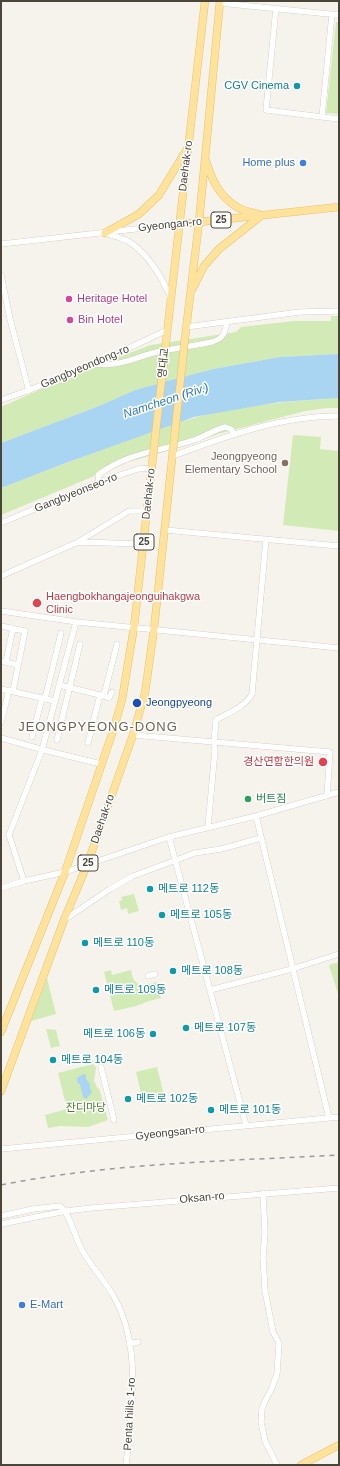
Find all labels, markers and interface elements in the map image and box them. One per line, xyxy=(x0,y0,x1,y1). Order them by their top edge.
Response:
place label: CGV Cinema xyxy=(224,79,289,93)
marker: CGV Cinema xyxy=(292,81,302,91)
street label: Daehak-ro xyxy=(176,140,196,192)
place label: Home plus xyxy=(242,156,295,170)
marker: Home plus xyxy=(298,158,308,168)
road number: 25 xyxy=(211,212,231,228)
street label: Gyeongan-ro xyxy=(137,215,203,235)
place label: Heritage Hotel xyxy=(77,292,147,306)
marker: Heritage Hotel xyxy=(64,294,74,304)
place label: Bin Hotel xyxy=(78,313,123,327)
marker: Bin Hotel xyxy=(65,315,75,325)
street label: Gangbyeondong-ro xyxy=(39,342,131,392)
street label: 영대교 xyxy=(156,347,172,379)
water label: Namcheon (Riv.) xyxy=(121,380,211,422)
place label: Jeongpyeong Elementary School xyxy=(185,450,277,476)
marker: Jeongpyeong Elementary School xyxy=(280,458,290,468)
street label: Daehak-ro xyxy=(140,468,158,520)
street label: Gangbyeonseo-ro xyxy=(33,470,119,516)
road number: 25 xyxy=(134,534,154,550)
place label: Haengbokhangajeonguihakgwa Clinic xyxy=(46,590,200,616)
marker: Haengbokhangajeonguihakgwa Clinic xyxy=(31,597,43,609)
place label: Jeongpyeong xyxy=(146,696,212,710)
marker: Jeongpyeong xyxy=(131,697,143,709)
district label: JEONGPYEONG-DONG xyxy=(18,719,178,735)
place label: 경산연합한의원 xyxy=(243,755,314,769)
marker: 경산연합한의원 xyxy=(317,756,329,768)
place label: 버트짐 xyxy=(256,792,286,806)
street label: Daehak-ro xyxy=(88,793,118,845)
marker: 버트짐 xyxy=(243,794,253,804)
road number: 25 xyxy=(78,855,98,871)
place label: 메트로 112동 xyxy=(158,882,219,896)
marker: 메트로 112동 xyxy=(145,884,155,894)
place label: 메트로 105동 xyxy=(170,908,232,922)
marker: 메트로 105동 xyxy=(157,910,167,920)
place label: 메트로 110동 xyxy=(93,936,154,950)
marker: 메트로 110동 xyxy=(80,938,90,948)
place label: 메트로 108동 xyxy=(181,964,243,978)
marker: 메트로 108동 xyxy=(168,966,178,976)
place label: 메트로 109동 xyxy=(104,983,166,997)
marker: 메트로 109동 xyxy=(91,985,101,995)
place label: 메트로 107동 xyxy=(194,1021,256,1035)
marker: 메트로 107동 xyxy=(181,1023,191,1033)
place label: 메트로 106동 xyxy=(83,1027,145,1041)
marker: 메트로 106동 xyxy=(148,1029,158,1039)
place label: 메트로 104동 xyxy=(61,1053,123,1067)
marker: 메트로 104동 xyxy=(48,1055,58,1065)
place label: 메트로 102동 xyxy=(136,1092,198,1106)
marker: 메트로 102동 xyxy=(123,1094,133,1104)
park label: 잔디마당 xyxy=(66,1101,106,1115)
place label: 메트로 101동 xyxy=(219,1103,281,1117)
marker: 메트로 101동 xyxy=(206,1105,216,1115)
street label: Gyeongsan-ro xyxy=(135,1123,205,1143)
street label: Oksan-ro xyxy=(179,1189,225,1207)
place label: E-Mart xyxy=(30,1298,63,1312)
marker: E-Mart xyxy=(17,1300,27,1310)
street label: Penta hills 1-ro xyxy=(121,1377,139,1451)

